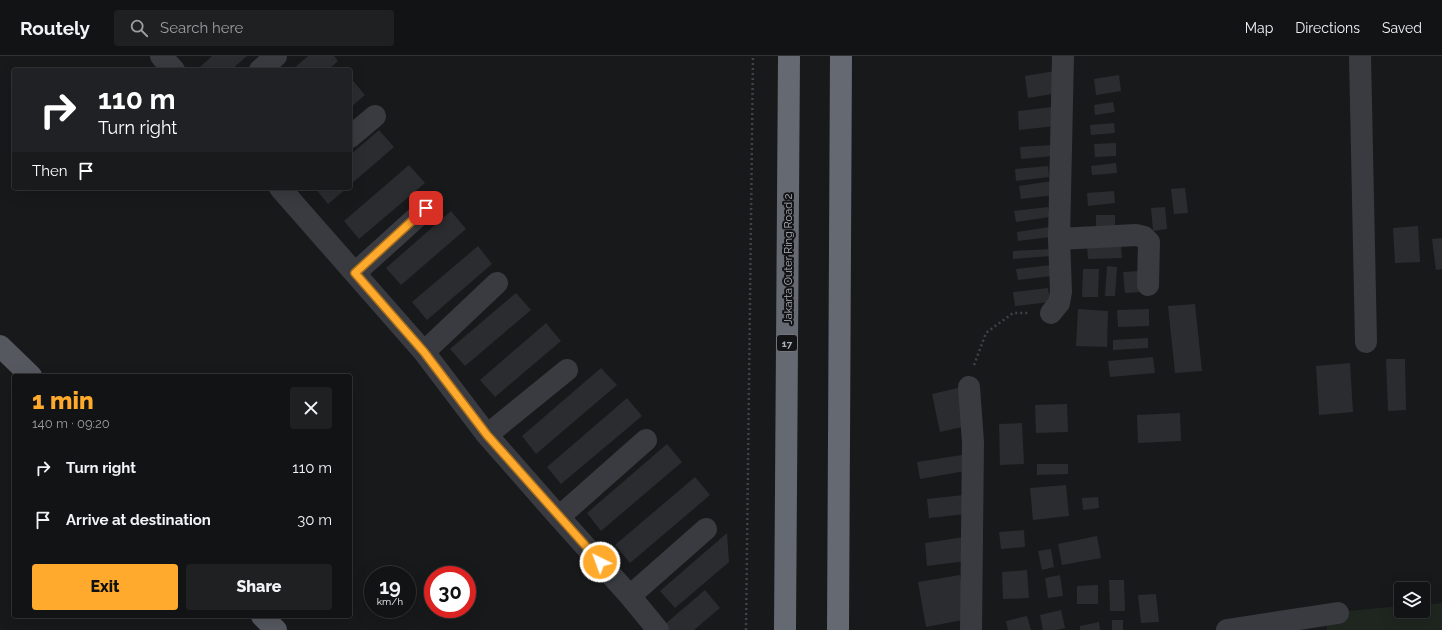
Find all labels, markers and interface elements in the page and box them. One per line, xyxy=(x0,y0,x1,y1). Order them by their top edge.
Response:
search box xyxy=(114,10,394,46)
text: Routely xyxy=(20,17,90,39)
icon: search xyxy=(128,17,150,39)
text: Search here xyxy=(160,19,243,37)
text: Map xyxy=(1245,20,1273,36)
text: Directions xyxy=(1295,20,1360,36)
text: Saved xyxy=(1382,20,1422,36)
text: 110 m xyxy=(98,83,176,116)
icon: right xyxy=(32,84,84,136)
text: Turn right xyxy=(98,117,177,138)
icon: arrive xyxy=(75,160,97,182)
text: Then xyxy=(32,162,67,180)
pin xyxy=(409,191,443,225)
street label: Jakarta Outer Ring Road 2 xyxy=(782,193,795,325)
icon: arrive xyxy=(415,197,437,219)
road number: 17 xyxy=(777,335,797,351)
text: 1 min xyxy=(32,386,94,415)
button: close xyxy=(290,387,332,429)
text: 140 m · 09:20 xyxy=(32,416,110,431)
icon: right xyxy=(32,457,54,479)
text: Turn right xyxy=(66,459,136,477)
text: 110 m xyxy=(292,459,332,477)
icon: arrive xyxy=(32,509,54,531)
text: Arrive at destination xyxy=(66,511,211,529)
text: 30 m xyxy=(297,511,332,529)
position arrow xyxy=(579,541,621,583)
button: Exit xyxy=(32,564,178,610)
button: Share xyxy=(186,564,332,610)
speed limit sign: 30 xyxy=(424,566,476,618)
text: 19 xyxy=(379,575,401,599)
map controls xyxy=(1394,582,1430,618)
button: layers xyxy=(1394,582,1430,618)
text: km/h xyxy=(377,596,403,607)

